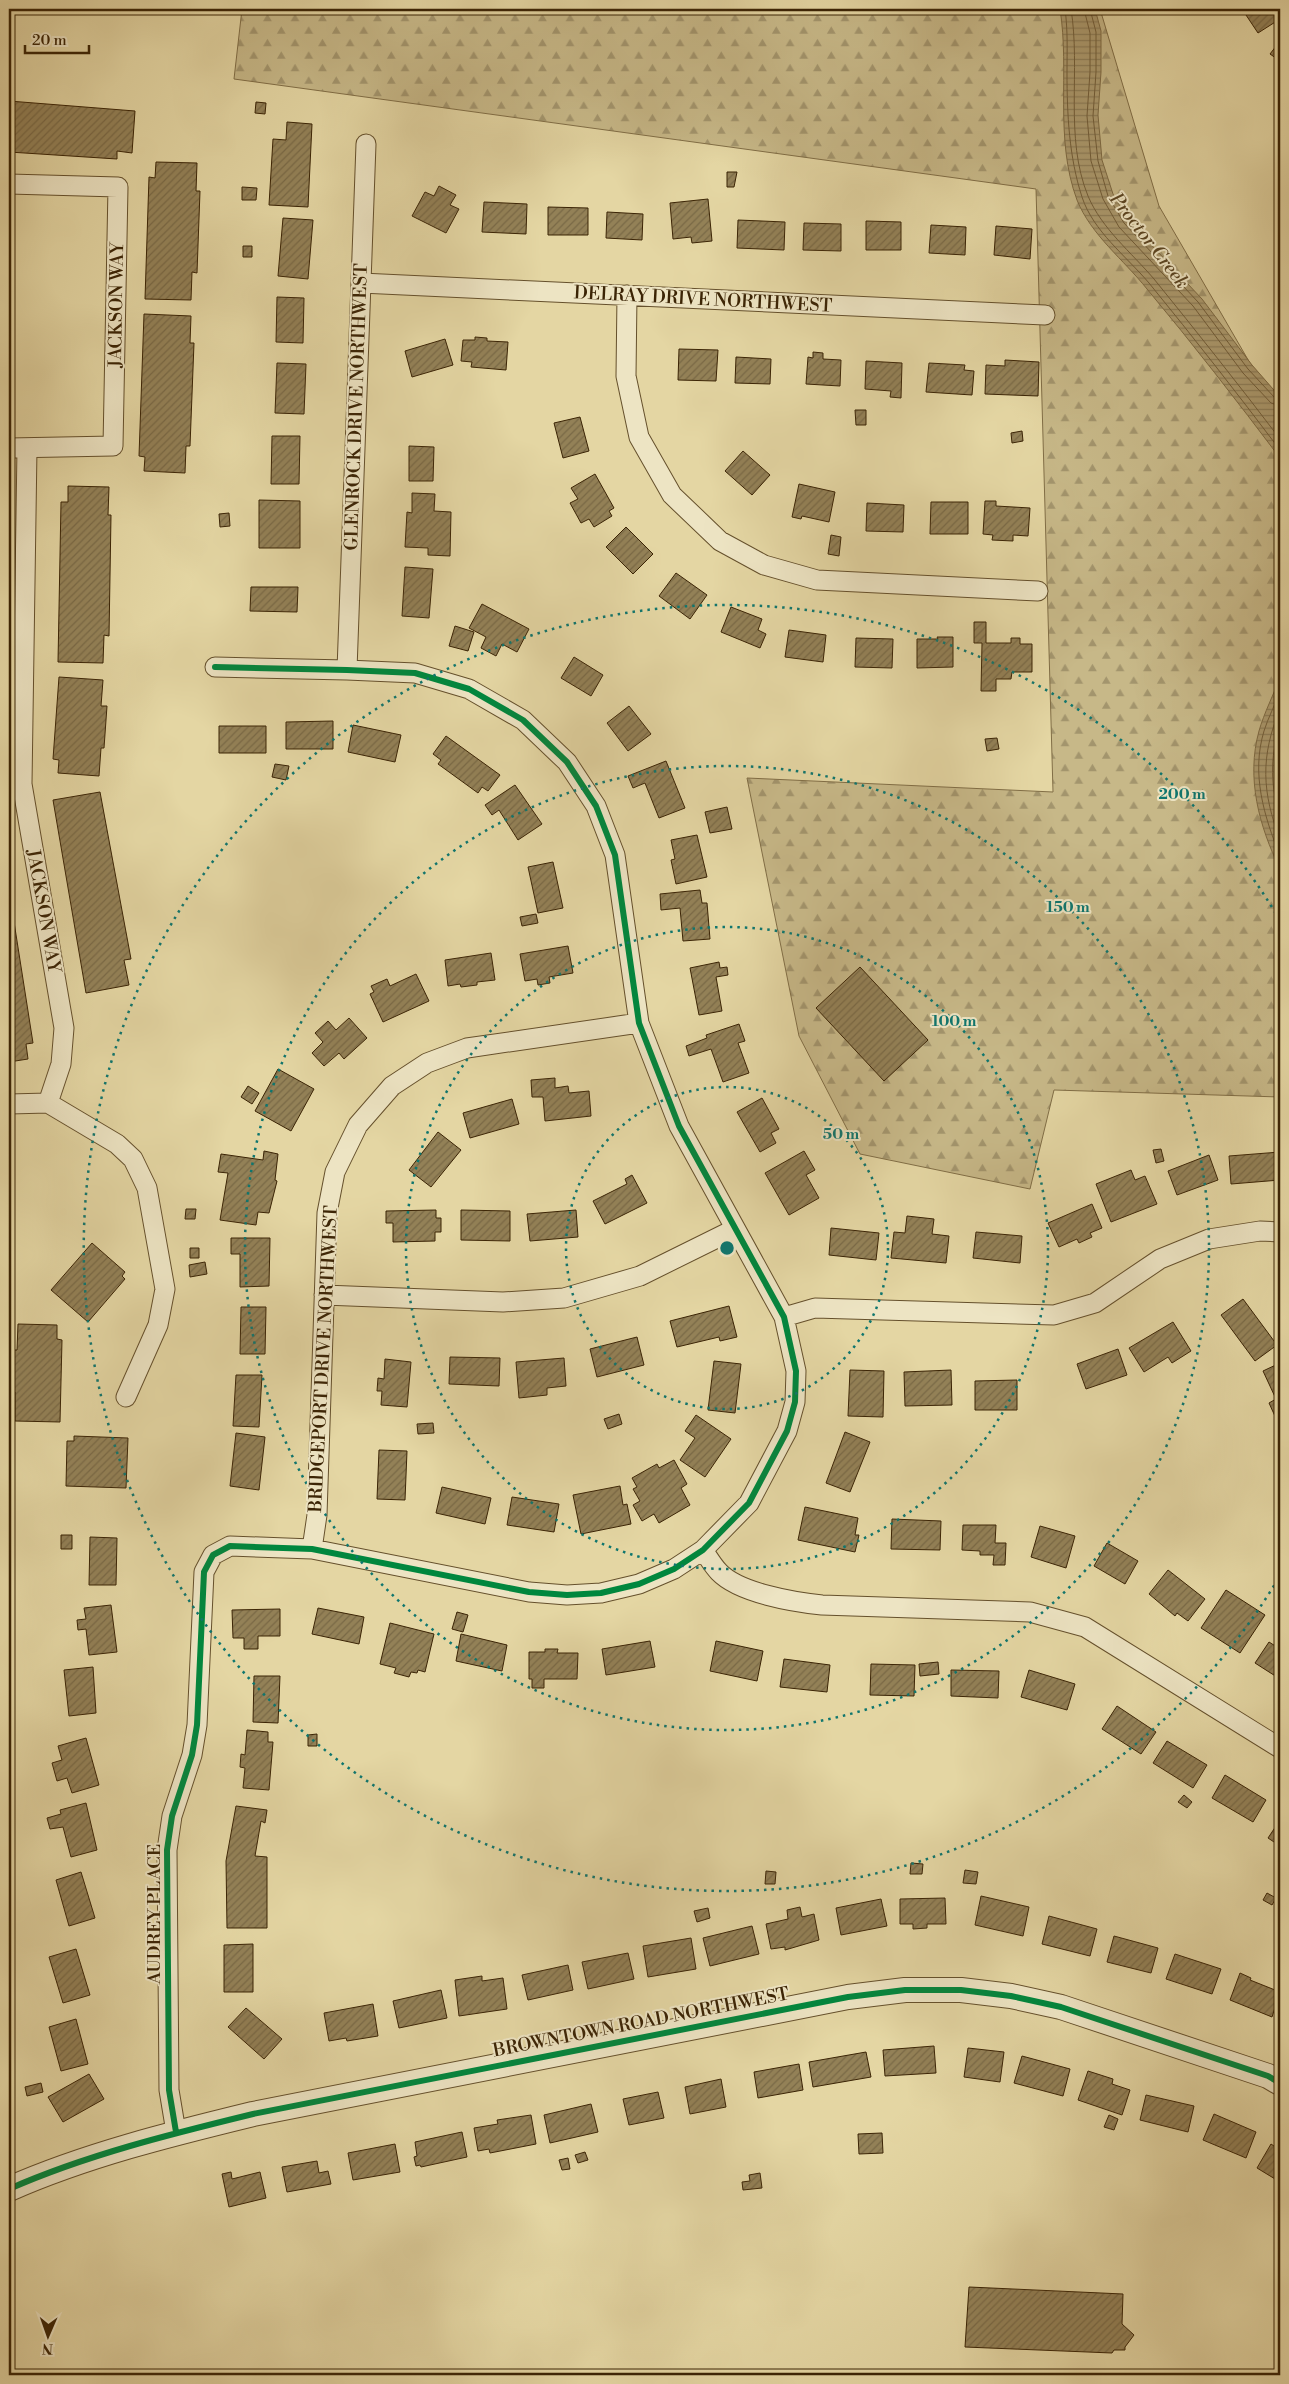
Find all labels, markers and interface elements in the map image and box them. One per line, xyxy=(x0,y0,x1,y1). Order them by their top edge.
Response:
scale bar xyxy=(25,22,89,54)
text: 20 m xyxy=(32,31,67,50)
water label: Proctor Creek xyxy=(1104,187,1194,293)
street label: JACKSON WAY xyxy=(104,241,129,369)
street label: GLENROCK DRIVE NORTHWEST xyxy=(340,263,373,551)
street label: DELRAY DRIVE NORTHWEST xyxy=(573,281,833,318)
text: 200 m xyxy=(1158,785,1206,804)
street label: JACKSON WAY xyxy=(21,846,66,976)
text: 150 m xyxy=(1046,898,1090,917)
text: 100 m xyxy=(932,1012,977,1031)
text: 50 m xyxy=(823,1125,859,1144)
street label: BRIDGEPORT DRIVE NORTHWEST xyxy=(304,1205,343,1514)
centre of rings xyxy=(718,1239,736,1257)
street label: AUDREY PLACE xyxy=(143,1844,166,1985)
street label: BROWNTOWN ROAD NORTHWEST xyxy=(490,1982,791,2063)
north arrow xyxy=(22,2312,72,2362)
text: N xyxy=(42,2339,53,2357)

